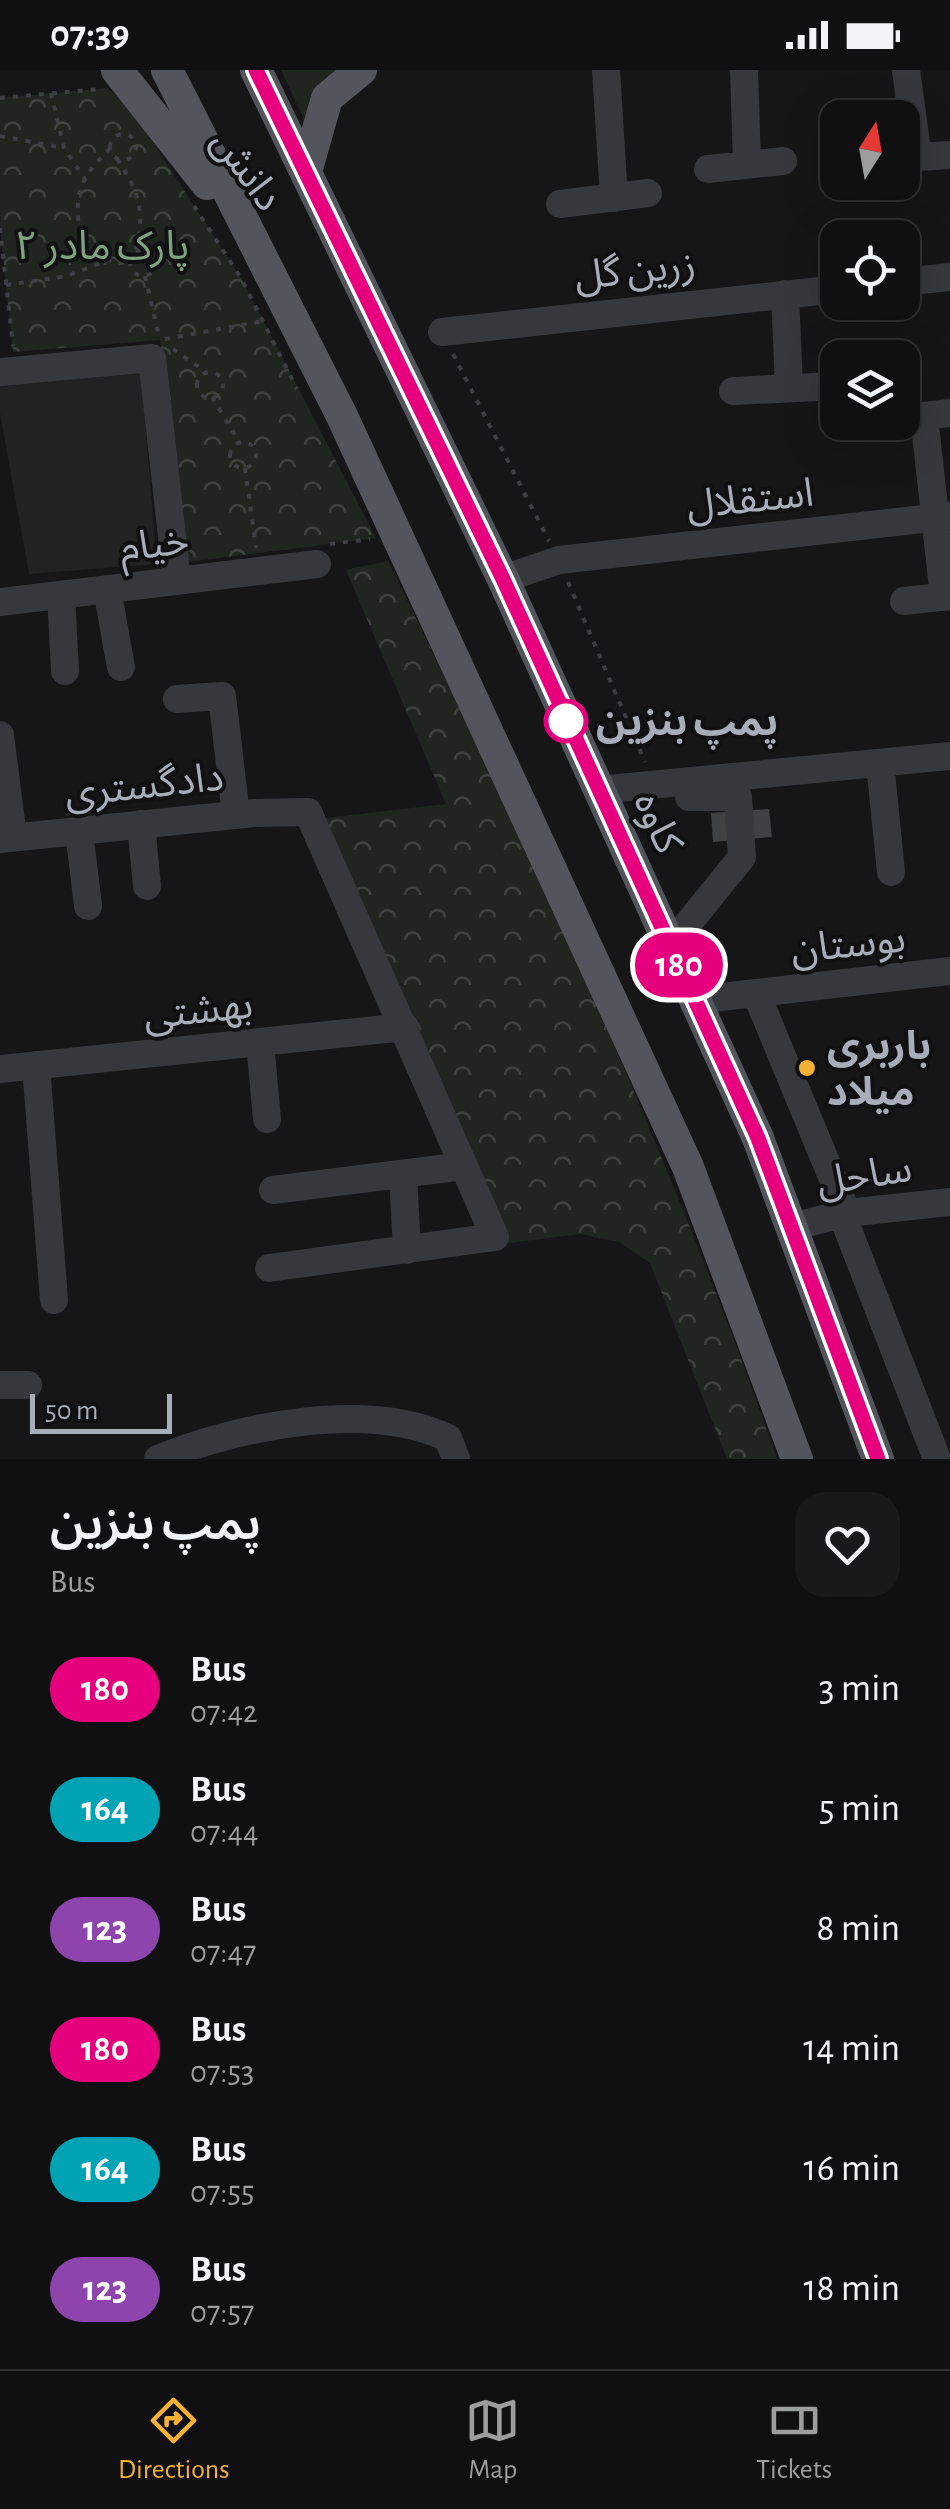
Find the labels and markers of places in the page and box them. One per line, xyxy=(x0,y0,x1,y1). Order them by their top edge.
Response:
marker: پمپ بنزین xyxy=(545,700,587,742)
place label: پمپ بنزین xyxy=(596,703,778,750)
place label: باربری میلاد xyxy=(827,1027,931,1114)
marker: باربری میلاد xyxy=(796,1057,818,1079)

